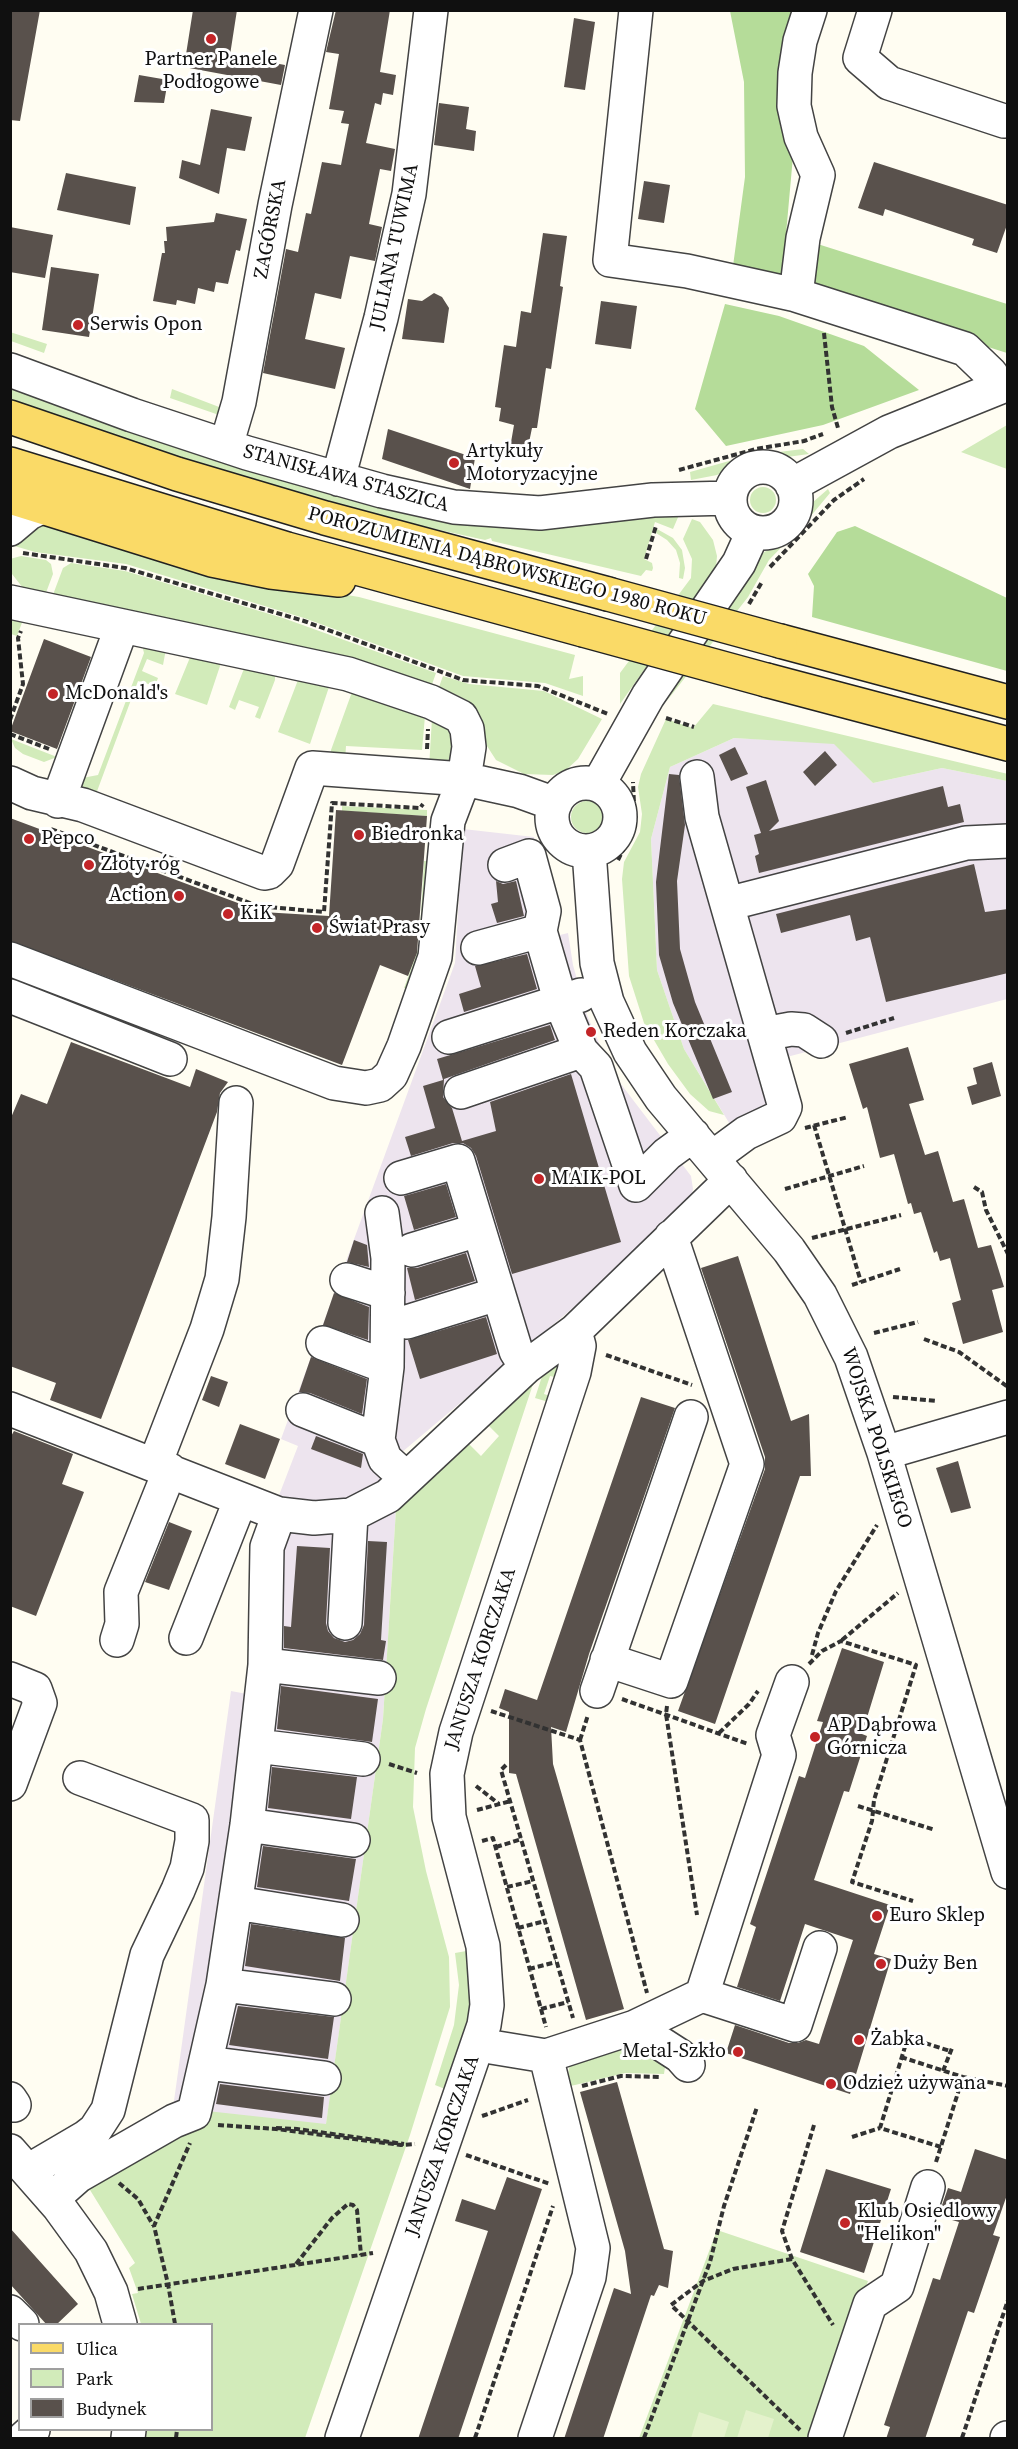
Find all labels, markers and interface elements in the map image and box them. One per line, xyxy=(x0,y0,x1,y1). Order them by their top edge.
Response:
marker: Partner Panele Podłogowe xyxy=(204,32,218,46)
place label: Partner Panele Podłogowe xyxy=(145,48,277,95)
street label: JULIANA TUWIMA xyxy=(366,162,424,332)
street label: ZAGÓRSKA xyxy=(250,177,292,281)
place label: Serwis Opon xyxy=(90,313,203,337)
marker: Serwis Opon xyxy=(71,318,85,332)
street label: STANISŁAWA STASZICA xyxy=(240,440,452,518)
place label: Artykuły Motoryzacyjne xyxy=(466,440,598,487)
marker: Artykuły Motoryzacyjne xyxy=(447,456,461,470)
street label: POROZUMIENIA DĄBROWSKIEGO 1980 ROKU xyxy=(305,502,709,632)
place label: McDonald's xyxy=(65,682,168,706)
marker: McDonald's xyxy=(46,687,60,701)
place label: Biedronka xyxy=(371,823,464,847)
place label: Pepco xyxy=(41,827,95,851)
marker: Biedronka xyxy=(352,828,366,842)
marker: Pepco xyxy=(22,832,36,846)
place label: Złoty róg xyxy=(101,853,180,877)
marker: Złoty róg xyxy=(82,858,96,872)
place label: Action xyxy=(109,884,167,908)
marker: Action xyxy=(172,889,186,903)
place label: KiK xyxy=(240,902,273,926)
marker: KiK xyxy=(221,907,235,921)
place label: Świat Prasy xyxy=(329,916,430,940)
marker: Świat Prasy xyxy=(310,921,324,935)
place label: Reden Korczaka xyxy=(603,1020,747,1044)
marker: Reden Korczaka xyxy=(584,1025,598,1039)
place label: MAIK-POL xyxy=(551,1167,646,1191)
marker: MAIK-POL xyxy=(532,1172,546,1186)
street label: WOJSKA POLSKIEGO xyxy=(835,1344,917,1532)
street label: JANUSZA KORCZAKA xyxy=(440,1565,522,1753)
place label: AP Dąbrowa Górnicza xyxy=(827,1714,937,1761)
marker: AP Dąbrowa Górnicza xyxy=(808,1730,822,1744)
place label: Euro Sklep xyxy=(889,1904,985,1928)
marker: Euro Sklep xyxy=(870,1909,884,1923)
place label: Duży Ben xyxy=(893,1952,978,1976)
marker: Duży Ben xyxy=(874,1957,888,1971)
place label: Żabka xyxy=(871,2028,925,2052)
marker: Żabka xyxy=(852,2033,866,2047)
place label: Metal-Szkło xyxy=(622,2040,726,2064)
marker: Metal-Szkło xyxy=(731,2045,745,2059)
street label: JANUSZA KORCZAKA xyxy=(401,2052,485,2240)
place label: Odzież używana xyxy=(843,2072,986,2096)
marker: Odzież używana xyxy=(824,2077,838,2091)
place label: Klub Osiedlowy "Helikon" xyxy=(857,2200,997,2247)
marker: Klub Osiedlowy "Helikon" xyxy=(838,2216,852,2230)
legend xyxy=(18,2323,213,2431)
text: Ulica xyxy=(76,2336,118,2361)
text: Park xyxy=(76,2366,113,2391)
text: Budynek xyxy=(76,2396,146,2421)

